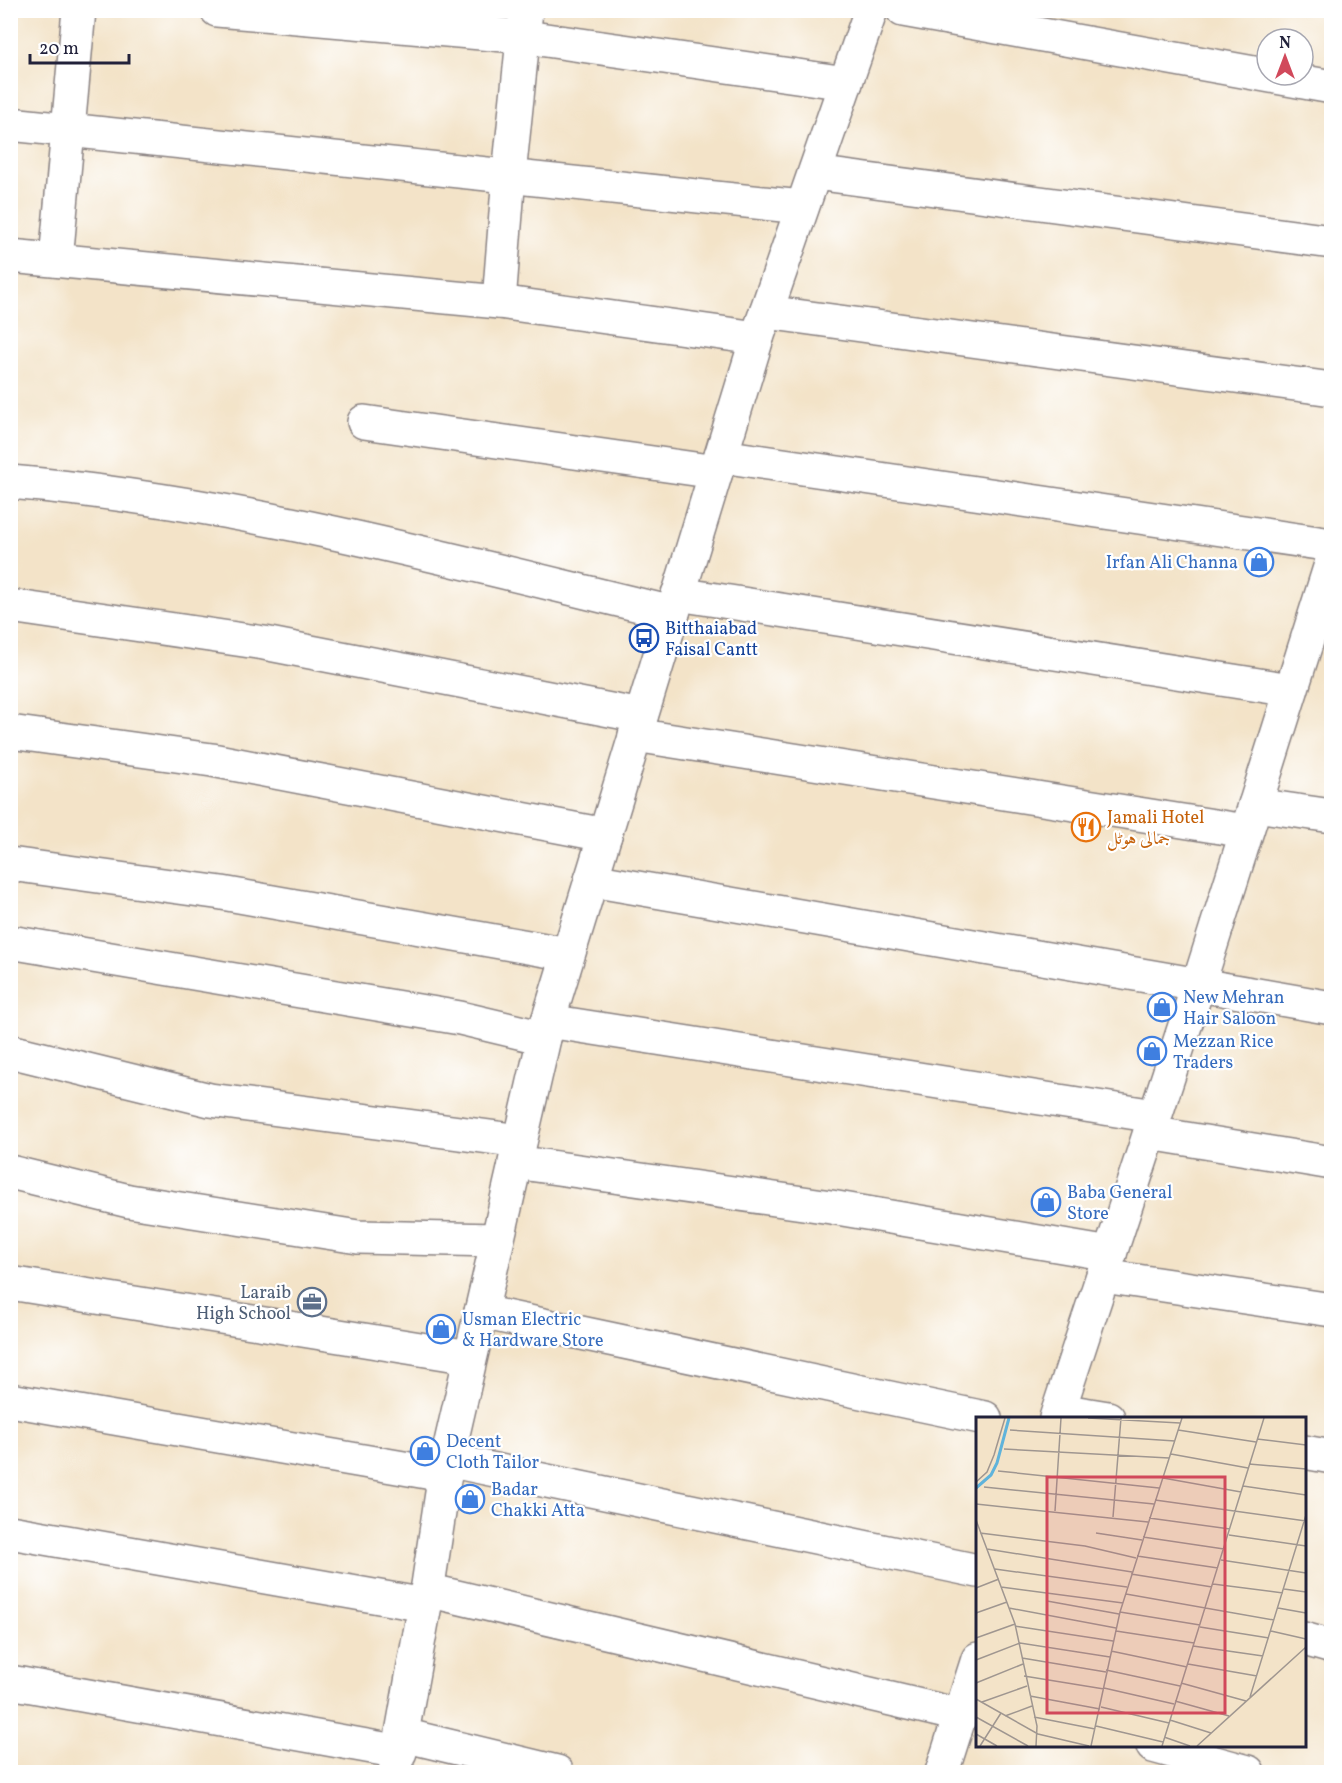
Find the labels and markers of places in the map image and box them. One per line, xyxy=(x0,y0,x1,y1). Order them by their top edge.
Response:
shop icon: Irfan Ali Channa xyxy=(1243,546,1275,578)
place label: Irfan Ali Channa xyxy=(1106,551,1238,576)
place label: Bitthaiabad Faisal Cantt xyxy=(665,617,758,663)
bus stop icon: Bitthaiabad Faisal Cantt xyxy=(628,622,660,654)
place label: Jamali Hotel جمالی ہوٹل xyxy=(1107,806,1204,852)
restaurant icon: Jamali Hotel جمالی ہوٹل xyxy=(1070,811,1102,843)
place label: New Mehran Hair Saloon xyxy=(1183,986,1285,1032)
shop icon: New Mehran Hair Saloon xyxy=(1146,991,1178,1023)
place label: Mezzan Rice Traders xyxy=(1173,1030,1274,1076)
shop icon: Mezzan Rice Traders xyxy=(1136,1035,1168,1067)
place label: Baba General Store xyxy=(1067,1181,1172,1227)
shop icon: Baba General Store xyxy=(1030,1186,1062,1218)
place label: Laraib High School xyxy=(196,1281,291,1327)
office icon: Laraib High School xyxy=(296,1286,328,1318)
place label: Usman Electric & Hardware Store xyxy=(462,1308,603,1354)
shop icon: Usman Electric & Hardware Store xyxy=(425,1313,457,1345)
place label: Decent Cloth Tailor xyxy=(446,1430,540,1476)
shop icon: Decent Cloth Tailor xyxy=(409,1435,441,1467)
place label: Badar Chakki Atta xyxy=(491,1478,585,1524)
shop icon: Badar Chakki Atta xyxy=(454,1483,486,1515)

